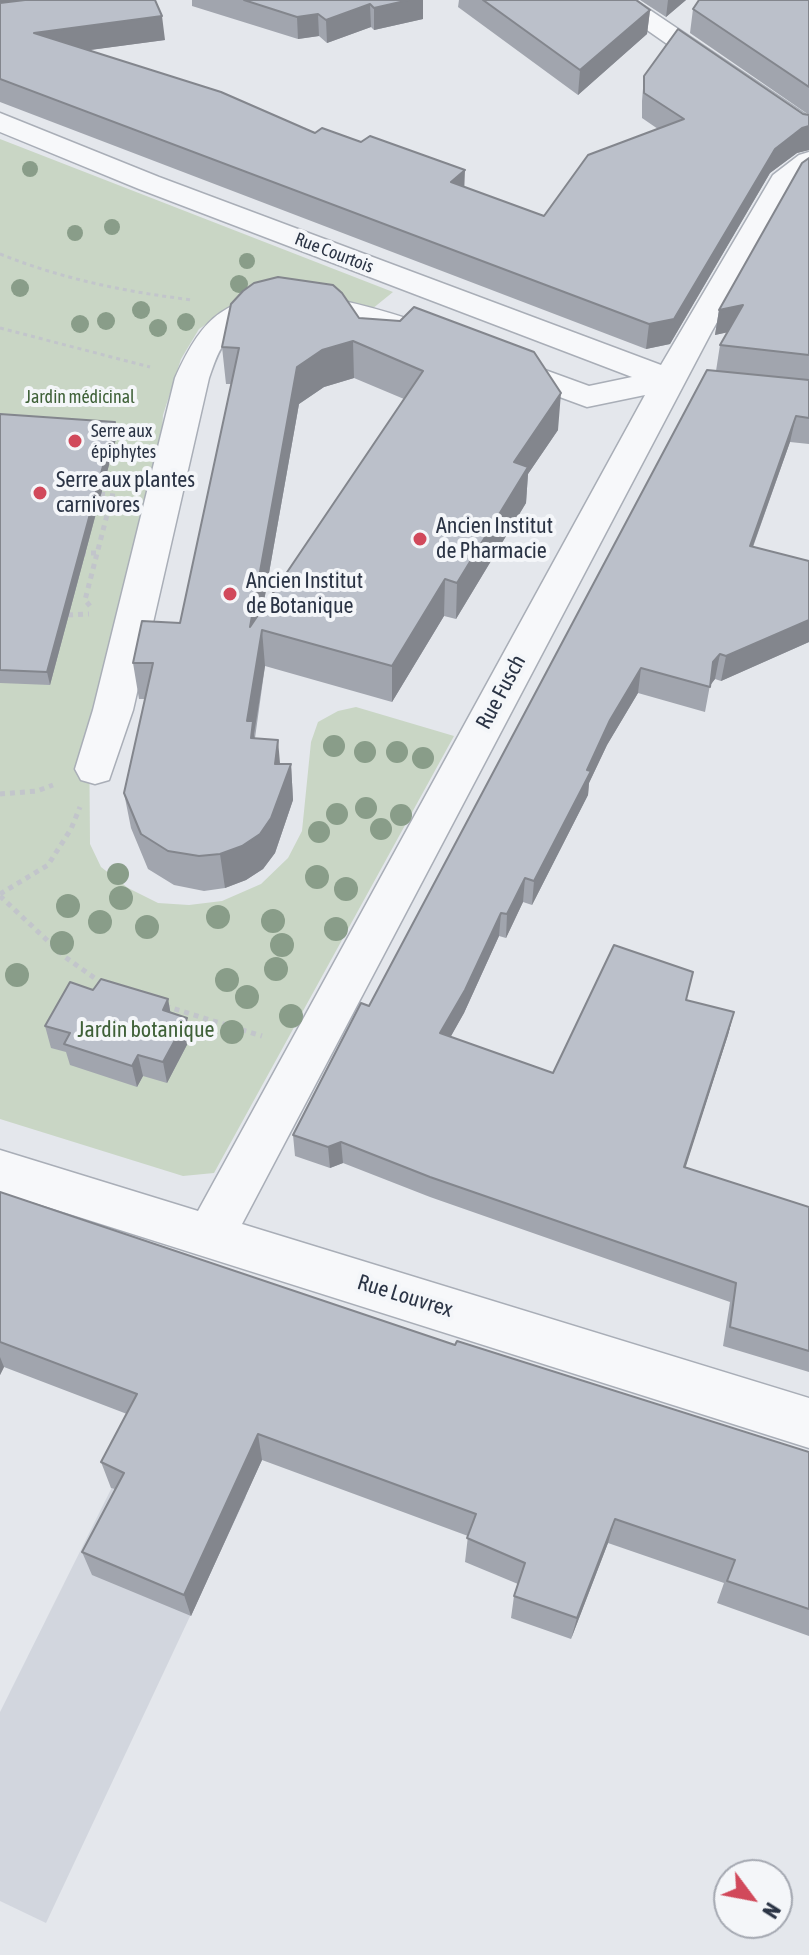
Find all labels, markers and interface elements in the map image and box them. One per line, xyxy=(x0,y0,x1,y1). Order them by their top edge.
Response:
street label: Rue Courtois xyxy=(292,228,376,278)
park label: Jardin médicinal xyxy=(25,386,135,408)
place label: Serre aux épiphytes xyxy=(91,420,156,462)
marker: Serre aux épiphytes xyxy=(66,432,84,450)
place label: Serre aux plantes carnivores xyxy=(56,467,195,518)
marker: Serre aux plantes carnivores xyxy=(31,484,49,502)
place label: Ancien Institut de Pharmacie xyxy=(436,513,553,564)
marker: Ancien Institut de Pharmacie xyxy=(411,530,429,548)
place label: Ancien Institut de Botanique xyxy=(246,568,363,620)
marker: Ancien Institut de Botanique xyxy=(221,585,239,603)
street label: Rue Fusch xyxy=(470,650,532,734)
park label: Jardin botanique xyxy=(77,1017,215,1043)
street label: Rue Louvrex xyxy=(354,1269,456,1323)
north arrow xyxy=(713,1859,793,1939)
text: N xyxy=(757,1898,786,1923)

